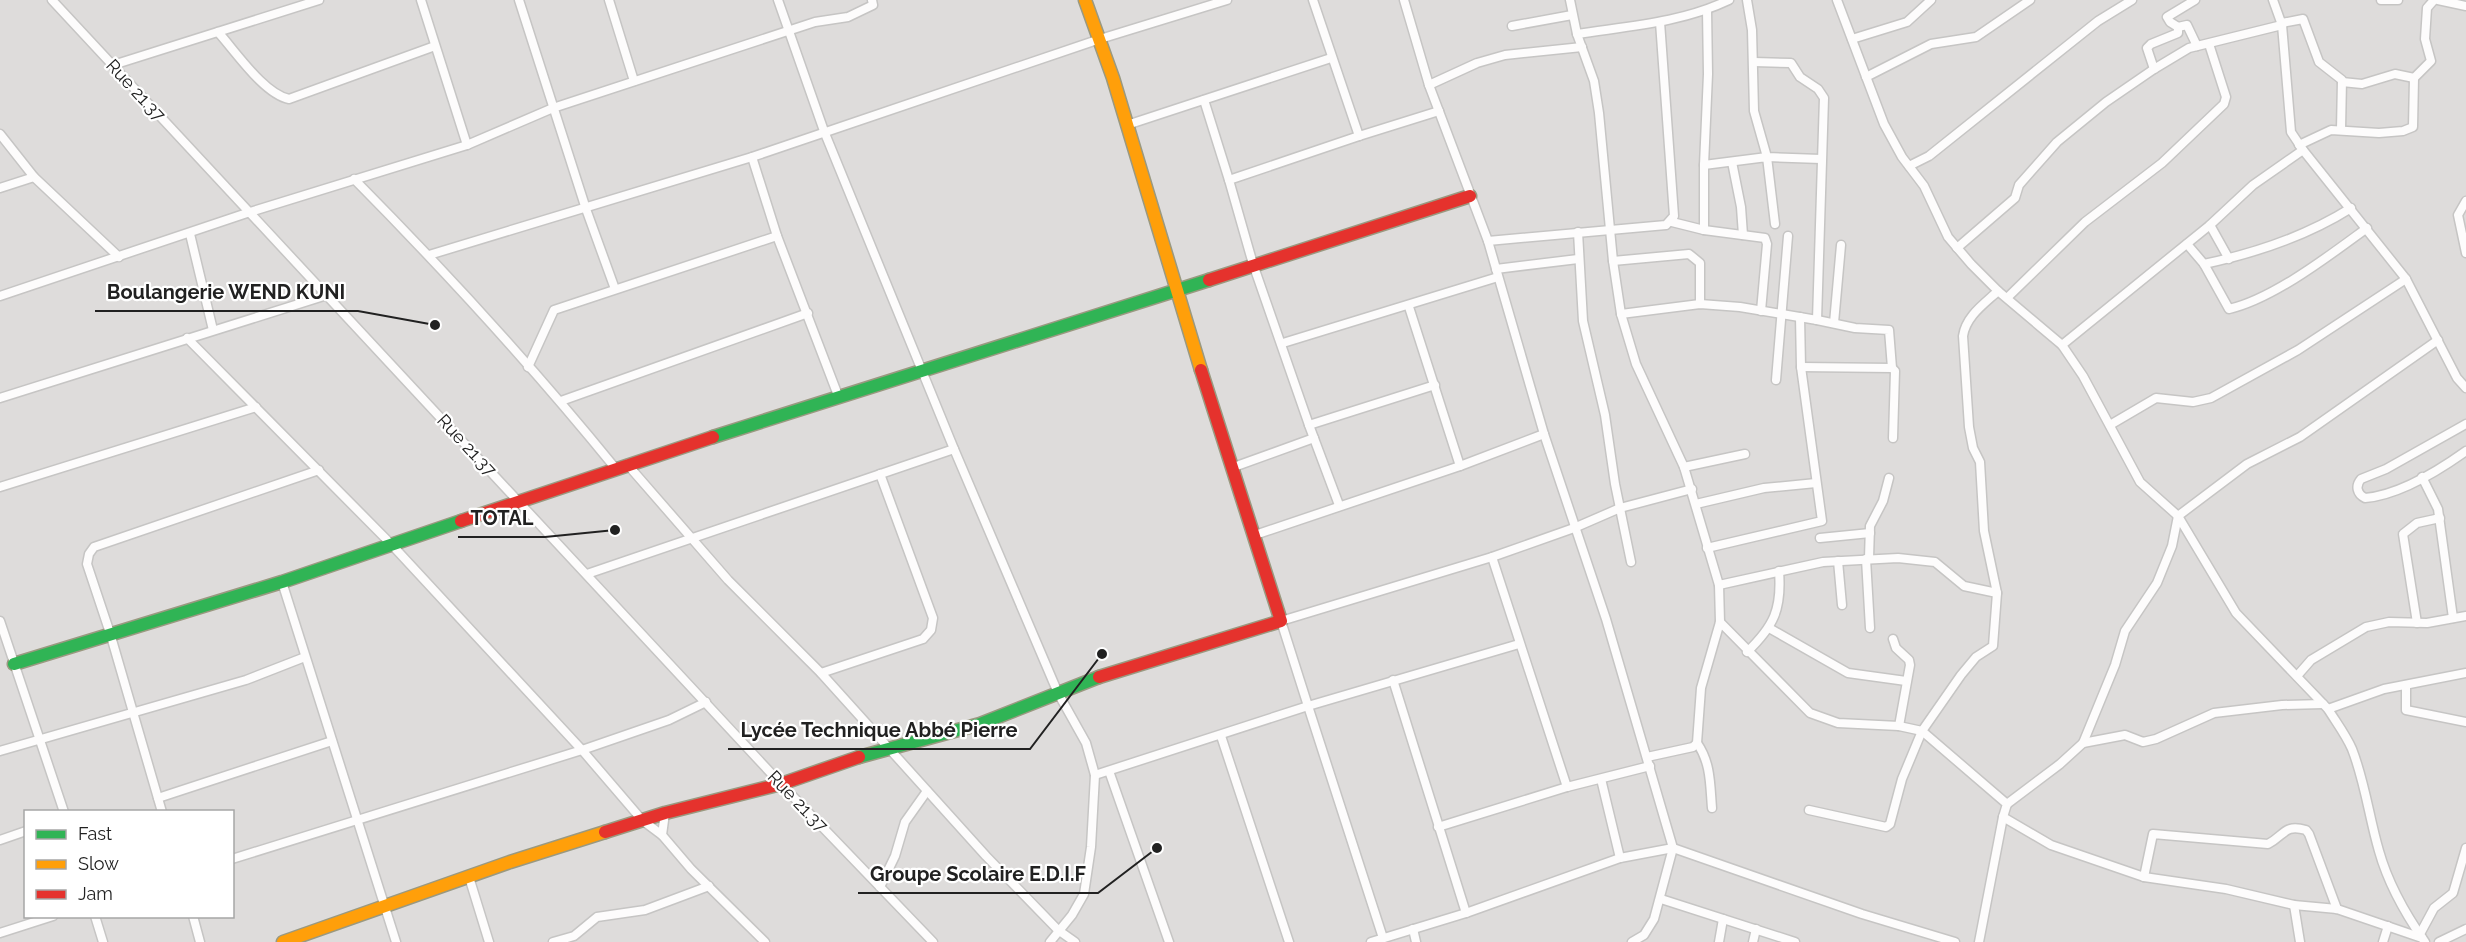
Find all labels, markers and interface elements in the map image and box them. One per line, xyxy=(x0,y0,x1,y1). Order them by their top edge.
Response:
street label: Rue 21.37 xyxy=(102,55,170,126)
callout: Boulangerie WEND KUNI xyxy=(95,273,358,311)
text: Boulangerie WEND KUNI xyxy=(107,280,345,304)
street label: Rue 21.37 xyxy=(433,410,501,481)
callout: TOTAL xyxy=(458,499,545,537)
text: TOTAL xyxy=(470,506,534,530)
callout: Lycée Technique Abbé Pierre xyxy=(728,711,1030,749)
text: Lycée Technique Abbé Pierre xyxy=(741,718,1017,742)
street label: Rue 21.37 xyxy=(764,766,833,836)
legend xyxy=(24,810,234,918)
text: Fast xyxy=(78,823,112,844)
text: Slow xyxy=(78,853,119,874)
callout: Groupe Scolaire E.D.I.F xyxy=(858,855,1098,893)
text: Groupe Scolaire E.D.I.F xyxy=(870,862,1086,886)
text: Jam xyxy=(78,883,113,904)

